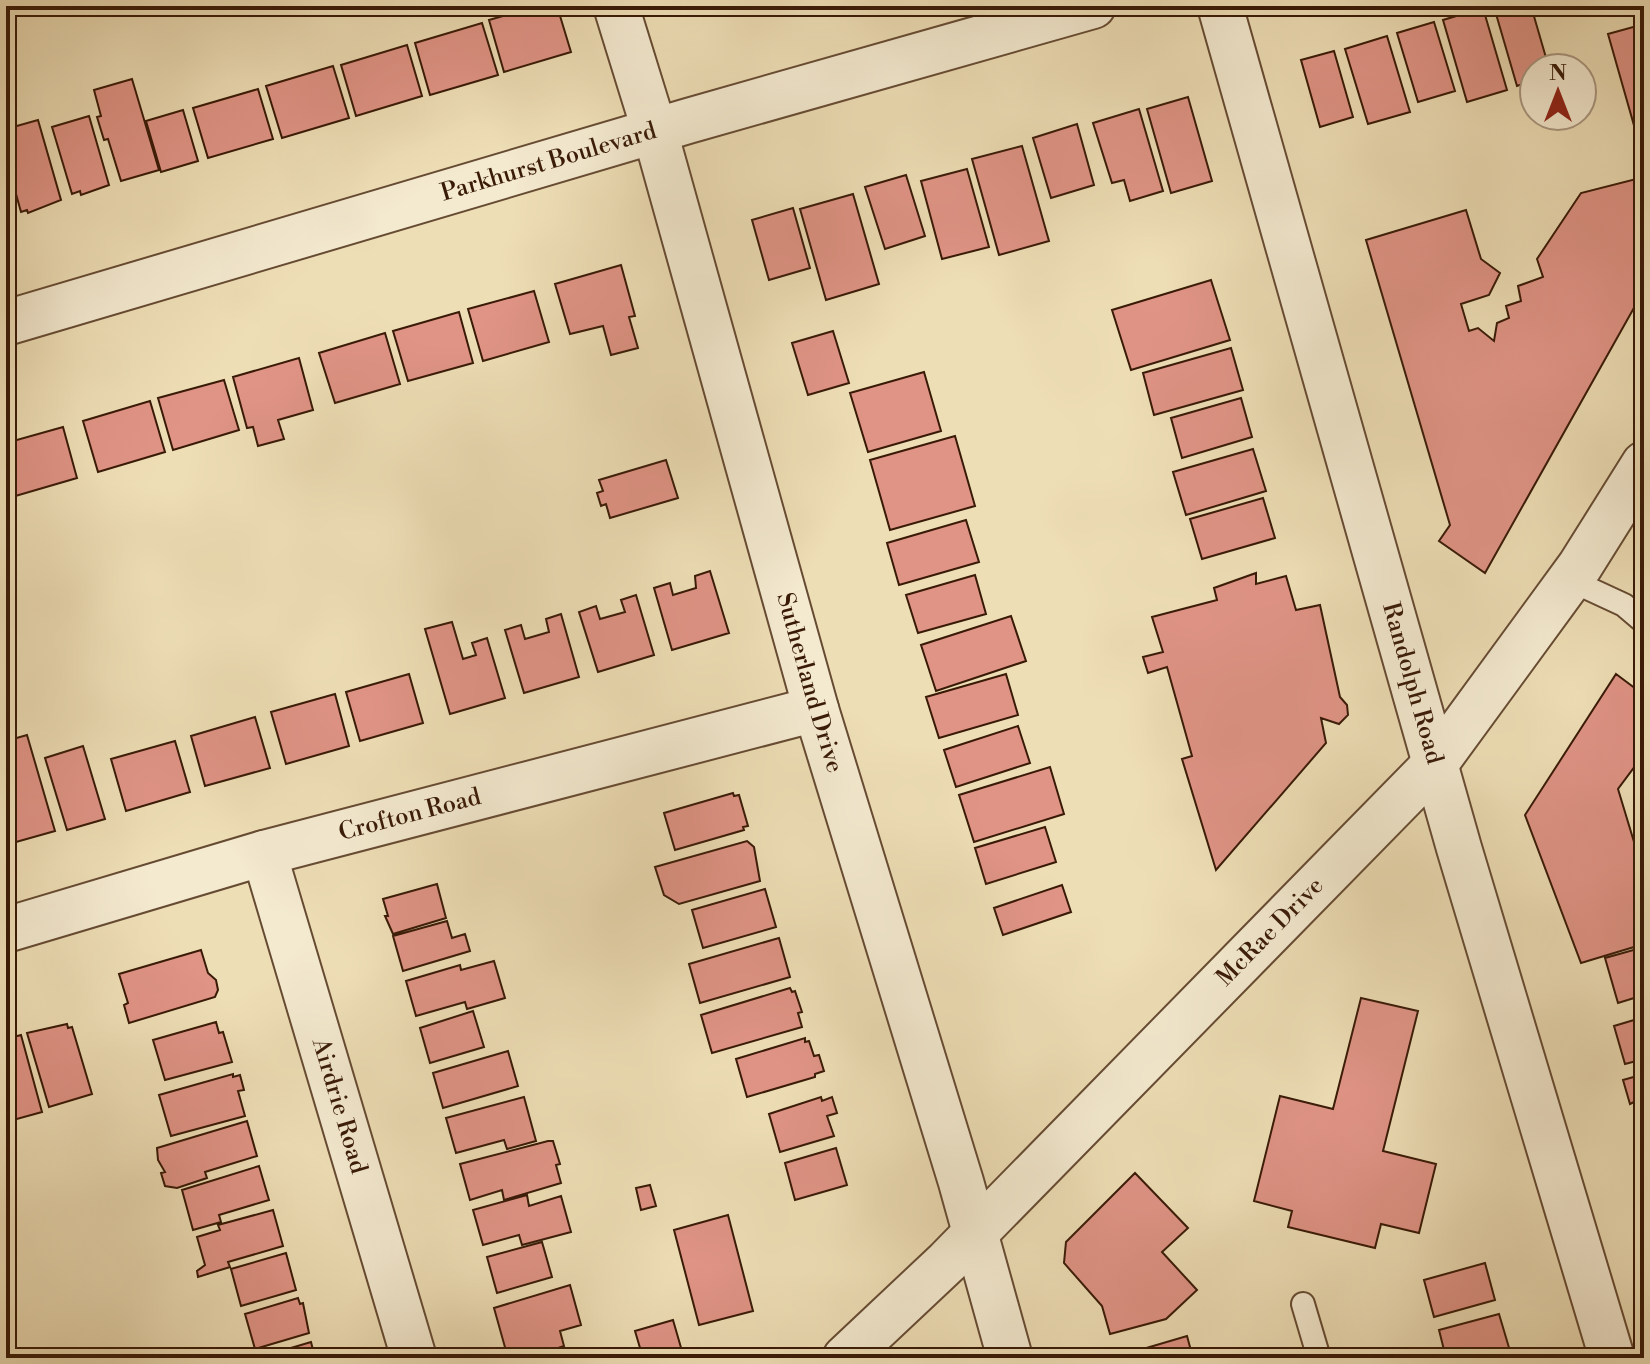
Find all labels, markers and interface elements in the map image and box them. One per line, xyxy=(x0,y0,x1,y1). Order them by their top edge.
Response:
north arrow xyxy=(1518,52,1598,132)
text: N xyxy=(1549,60,1567,87)
street label: Parkhurst Boulevard xyxy=(437,116,660,208)
street label: Sutherland Drive xyxy=(769,589,850,777)
street label: Randolph Road xyxy=(1375,599,1450,768)
street label: Crofton Road xyxy=(335,782,485,848)
street label: McRae Drive xyxy=(1210,871,1330,993)
street label: Airdrie Road xyxy=(305,1034,374,1178)

